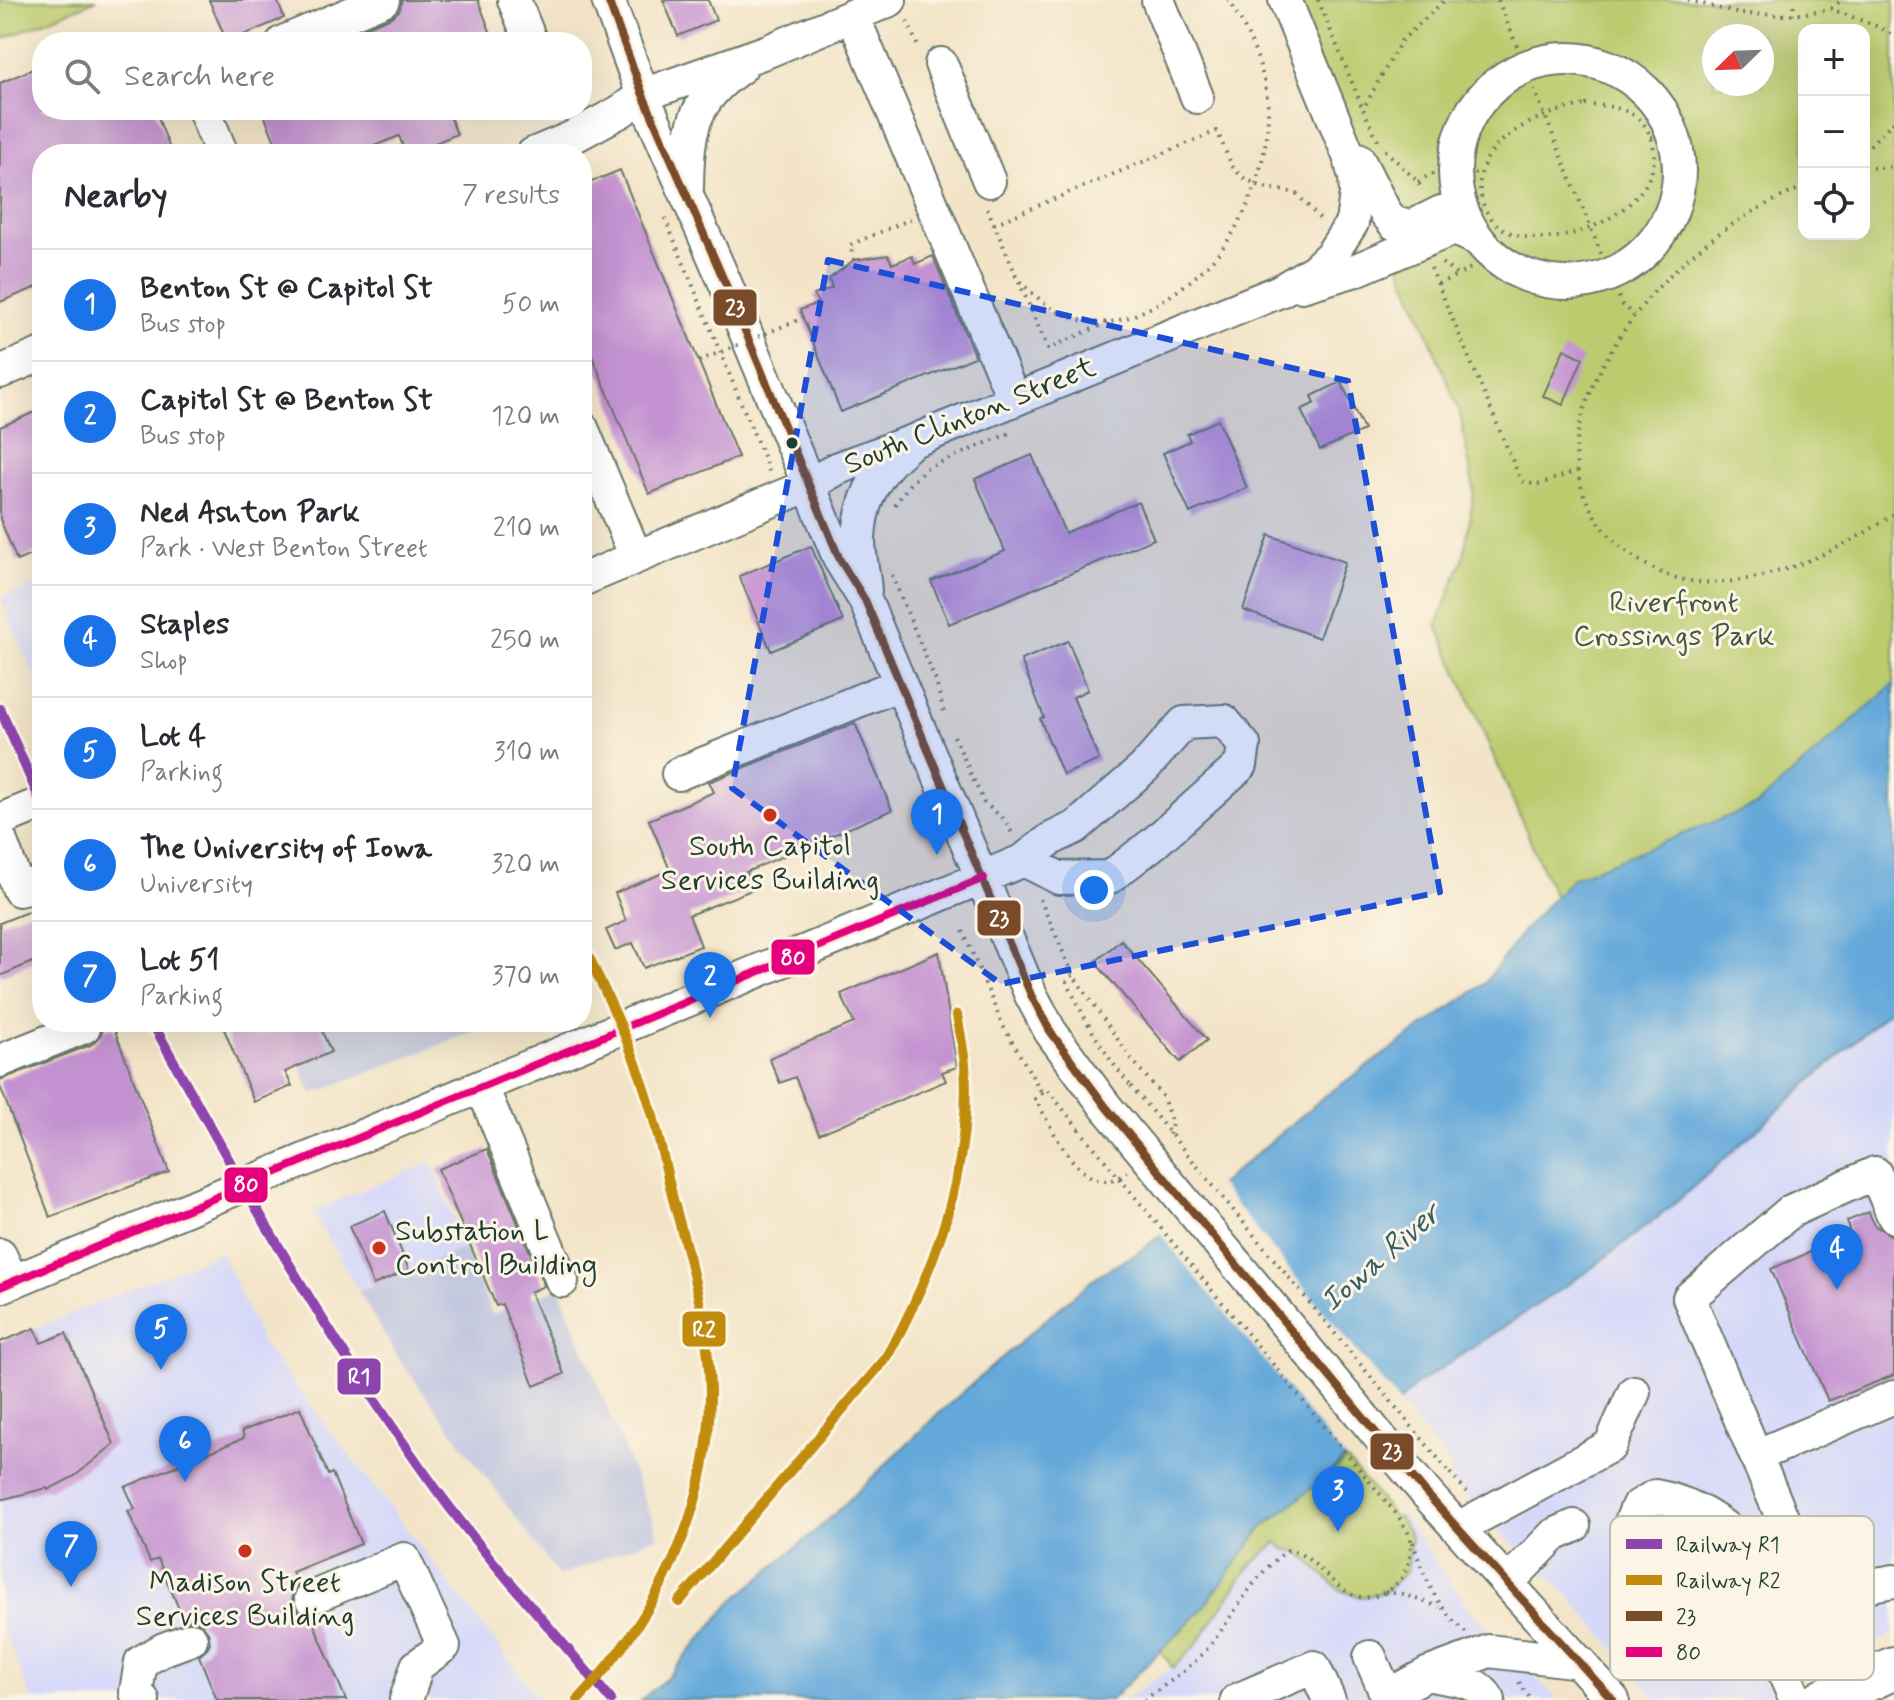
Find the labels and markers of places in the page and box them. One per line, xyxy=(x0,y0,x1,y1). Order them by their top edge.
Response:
unlabelled marker xyxy=(784,435,800,451)
pin: 1 xyxy=(911,789,963,855)
marker: South Capitol Services Building xyxy=(761,806,779,824)
place label: South Capitol Services Building xyxy=(661,827,879,900)
pin: 2 xyxy=(684,952,736,1018)
place label: Substation L Control Building xyxy=(395,1212,597,1287)
pin: 4 xyxy=(1811,1224,1863,1290)
marker: Substation L Control Building xyxy=(370,1239,388,1257)
pin: 5 xyxy=(135,1304,187,1370)
pin: 6 xyxy=(159,1416,211,1482)
pin: 3 xyxy=(1312,1466,1364,1532)
pin: 7 xyxy=(45,1521,97,1587)
marker: Madison Street Services Building xyxy=(236,1542,254,1560)
place label: Madison Street Services Building xyxy=(136,1563,354,1636)

